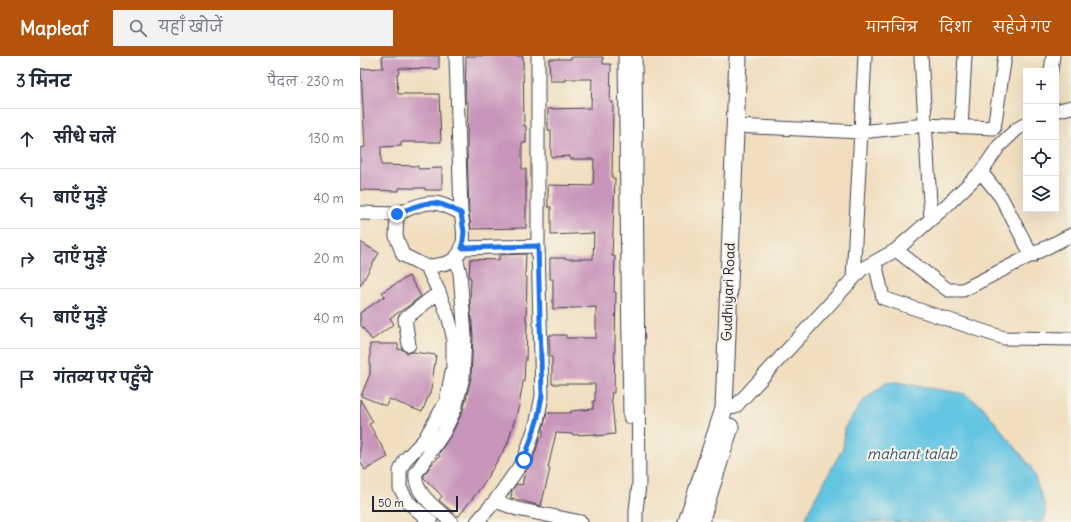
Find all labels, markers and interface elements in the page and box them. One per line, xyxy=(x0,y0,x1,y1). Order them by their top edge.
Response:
search box xyxy=(113,10,393,46)
text: Mapleaf xyxy=(20,16,89,40)
icon: search xyxy=(127,17,149,39)
text: यहाँ खोजें xyxy=(159,17,223,36)
text: मानचित्र xyxy=(866,18,917,36)
text: दिशा xyxy=(939,18,971,36)
text: सहेजे गए xyxy=(993,18,1051,36)
map controls xyxy=(1023,68,1059,212)
button: + xyxy=(1023,68,1059,104)
text: 3 मिनट xyxy=(16,70,71,92)
text: पैदल · 230 m xyxy=(267,73,344,90)
button: − xyxy=(1023,104,1059,140)
icon: ahead xyxy=(16,128,38,150)
text: सीधे चलें xyxy=(54,128,115,147)
text: 130 m xyxy=(308,130,344,147)
button: locate xyxy=(1023,140,1059,176)
button: layers xyxy=(1023,176,1059,212)
icon: left xyxy=(16,188,38,210)
text: बाएँ मुड़ें xyxy=(54,188,106,207)
text: 40 m xyxy=(313,190,344,207)
route end xyxy=(388,205,406,223)
street label: Gudhiyari Road xyxy=(717,242,739,342)
icon: right xyxy=(16,248,38,270)
text: दाएँ मुड़ें xyxy=(54,248,106,267)
text: 20 m xyxy=(314,250,344,267)
icon: left xyxy=(16,308,38,330)
text: बाएँ मुड़ें xyxy=(54,308,106,327)
text: 40 m xyxy=(313,310,344,327)
icon: arrive xyxy=(16,368,38,390)
text: गंतव्य पर पहुँचे xyxy=(54,368,152,387)
water label: mahant talab xyxy=(867,444,959,463)
route start xyxy=(515,451,533,469)
scale bar xyxy=(372,494,458,513)
text: 50 m xyxy=(378,496,404,510)

